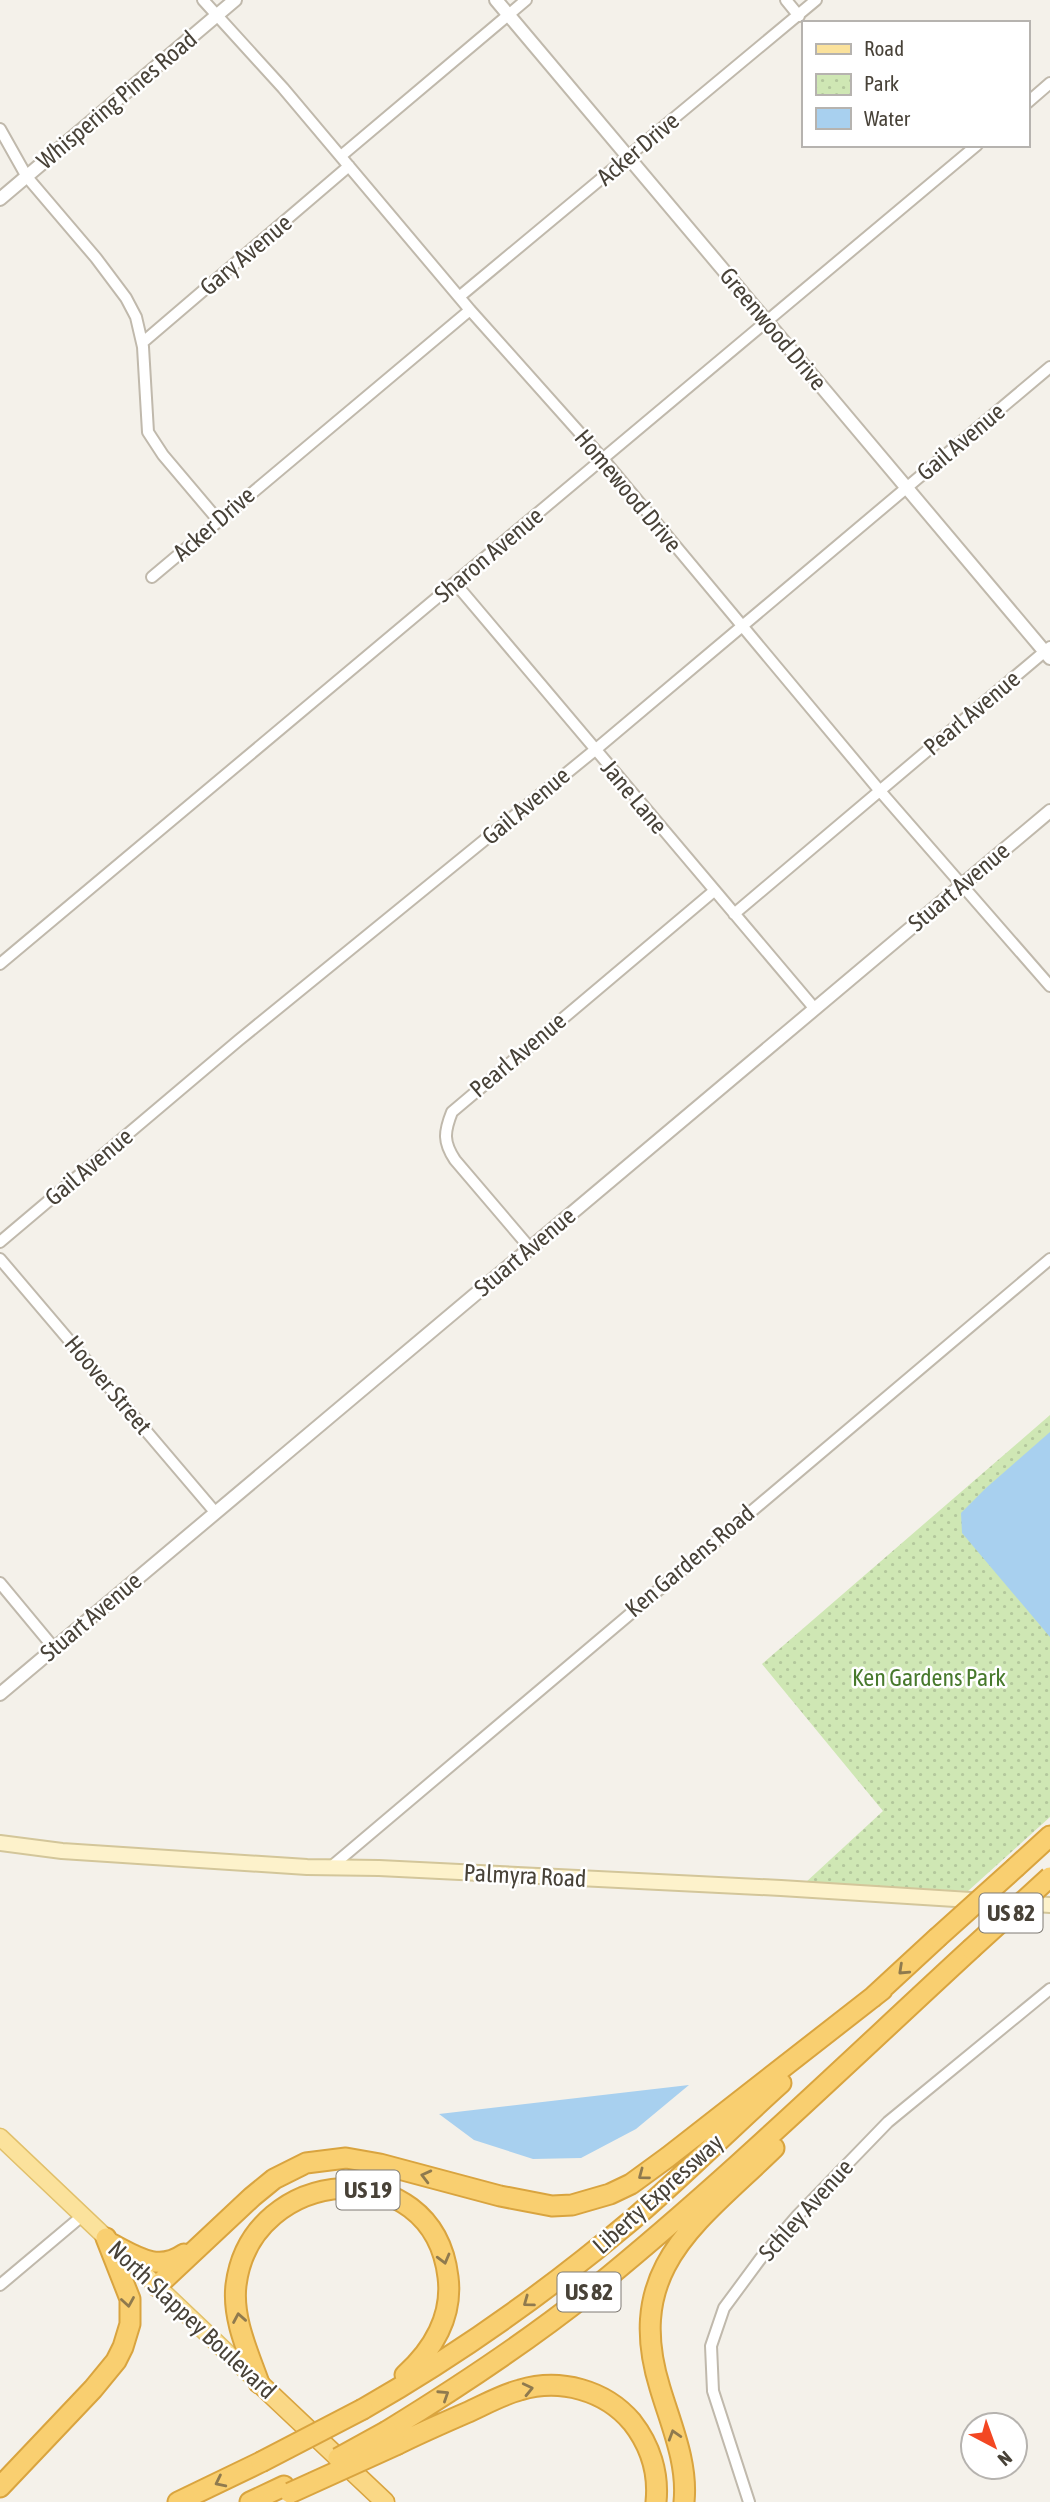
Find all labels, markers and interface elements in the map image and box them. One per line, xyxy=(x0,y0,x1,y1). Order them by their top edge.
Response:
legend xyxy=(802,21,1029,147)
street label: Whispering Pines Road xyxy=(31,25,202,174)
text: Road xyxy=(864,36,904,60)
text: Park xyxy=(864,71,899,95)
text: Water xyxy=(864,106,911,130)
street label: Acker Drive xyxy=(591,107,684,191)
street label: Gary Avenue xyxy=(195,209,297,300)
street label: Greenwood Drive xyxy=(715,262,832,395)
street label: Gail Avenue xyxy=(912,397,1010,486)
street label: Homewood Drive xyxy=(569,424,687,557)
street label: Acker Drive xyxy=(168,481,260,566)
street label: Sharon Avenue xyxy=(429,502,548,608)
street label: Pearl Avenue xyxy=(918,665,1025,760)
street label: Jane Lane xyxy=(596,754,673,839)
street label: Gail Avenue xyxy=(477,761,575,850)
street label: Stuart Avenue xyxy=(903,837,1015,937)
street label: Pearl Avenue xyxy=(464,1007,571,1102)
street label: Gail Avenue xyxy=(40,1122,138,1211)
street label: Stuart Avenue xyxy=(469,1202,581,1302)
street label: Hoover Street xyxy=(60,1330,157,1439)
street label: Ken Gardens Road xyxy=(620,1499,759,1622)
street label: Stuart Avenue xyxy=(35,1567,147,1667)
park label: Ken Gardens Park xyxy=(852,1664,1006,1691)
street label: Palmyra Road xyxy=(463,1859,587,1892)
road number: US 82 xyxy=(979,1894,1042,1932)
one-way arrow xyxy=(898,1962,911,1975)
street label: Liberty Expressway xyxy=(587,2128,728,2259)
street label: Schley Avenue xyxy=(753,2153,858,2266)
one-way arrow xyxy=(638,2167,651,2179)
one-way arrow xyxy=(420,2169,432,2184)
road number: US 19 xyxy=(336,2170,400,2210)
street label: North Slappey Boulevard xyxy=(103,2235,281,2404)
one-way arrow xyxy=(436,2253,450,2265)
road number: US 82 xyxy=(558,2272,620,2312)
one-way arrow xyxy=(523,2294,536,2306)
one-way arrow xyxy=(120,2296,135,2308)
one-way arrow xyxy=(232,2312,247,2324)
one-way arrow xyxy=(522,2382,534,2397)
one-way arrow xyxy=(437,2391,450,2404)
north arrow xyxy=(959,2411,1029,2481)
one-way arrow xyxy=(668,2429,683,2441)
text: N xyxy=(994,2447,1017,2471)
one-way arrow xyxy=(215,2474,227,2488)

